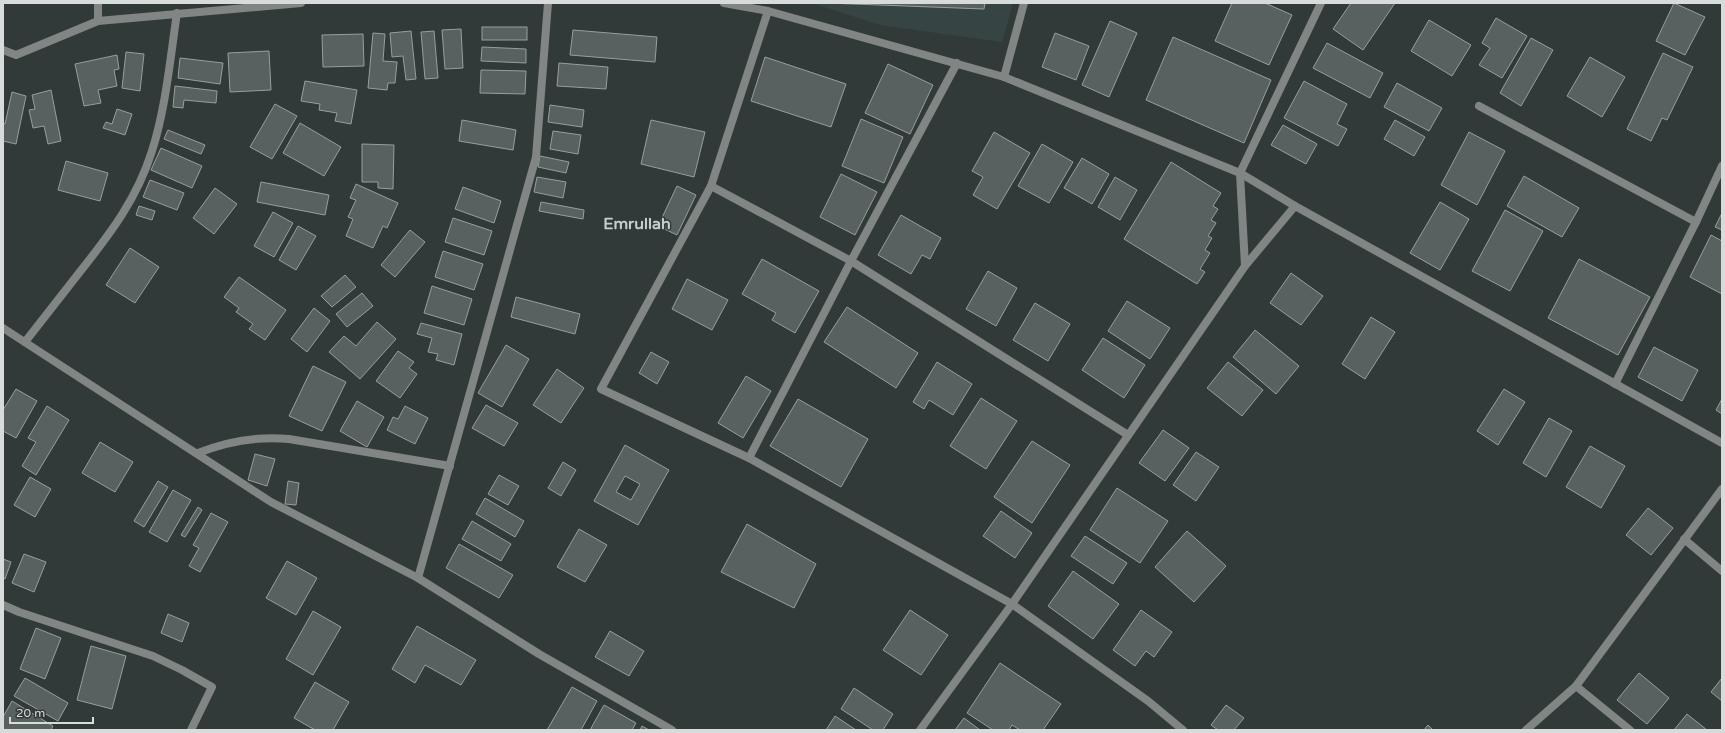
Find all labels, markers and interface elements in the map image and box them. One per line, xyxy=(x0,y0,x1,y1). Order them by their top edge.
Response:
district label: Emrullah xyxy=(603,214,671,234)
scale bar xyxy=(10,699,93,725)
text: 20 m xyxy=(16,706,45,720)

